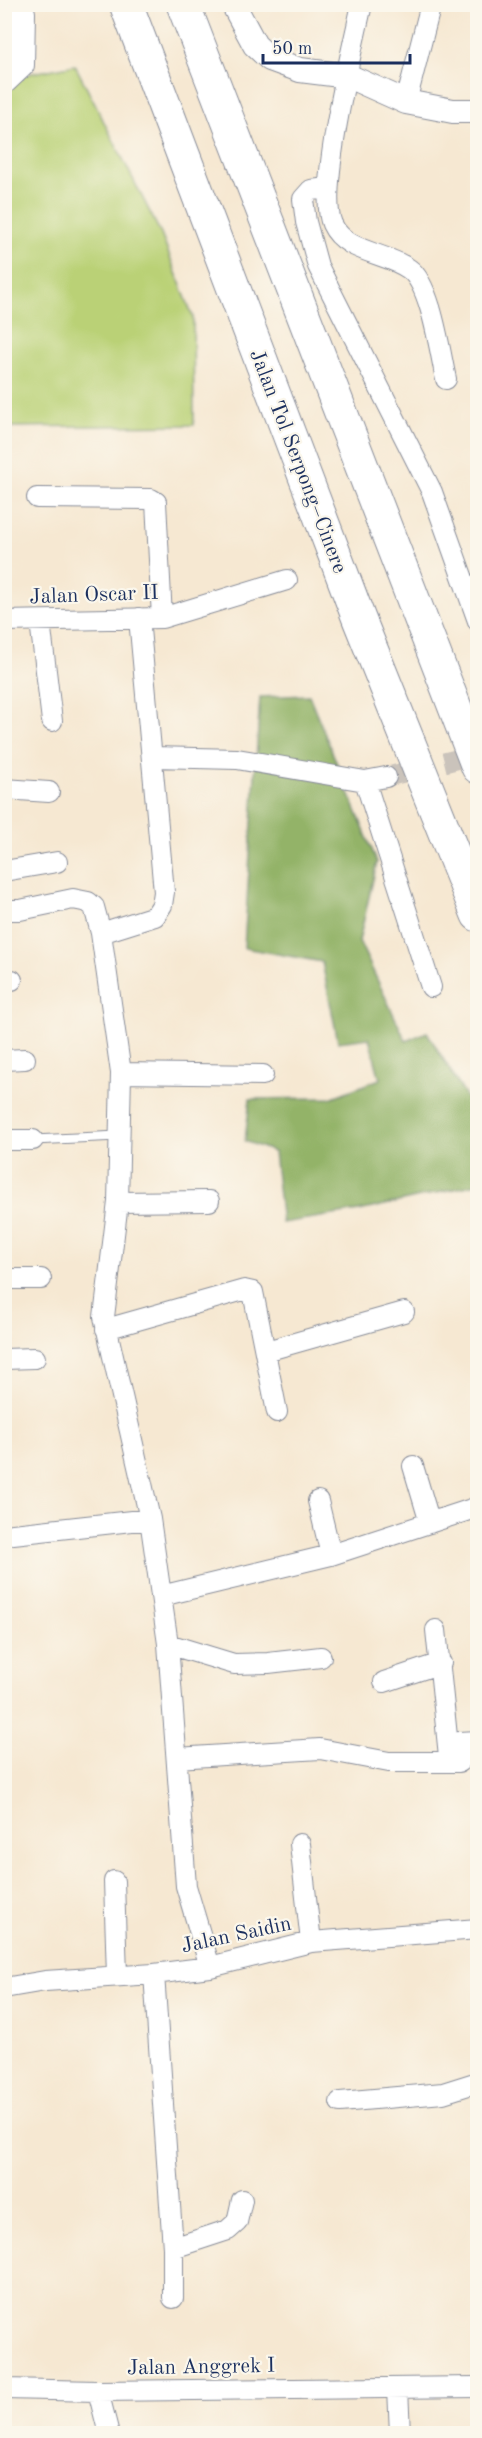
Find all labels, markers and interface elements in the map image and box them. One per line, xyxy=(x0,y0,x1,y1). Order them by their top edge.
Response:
scale bar xyxy=(263,27,410,65)
text: 50 m xyxy=(272,40,312,58)
street label: Jalan Tol Serpong–Cinere xyxy=(245,347,350,576)
street label: Jalan Oscar II xyxy=(29,583,159,608)
street label: Jalan Saidin xyxy=(179,1914,293,1957)
street label: Jalan Anggrek I xyxy=(127,2356,275,2379)

